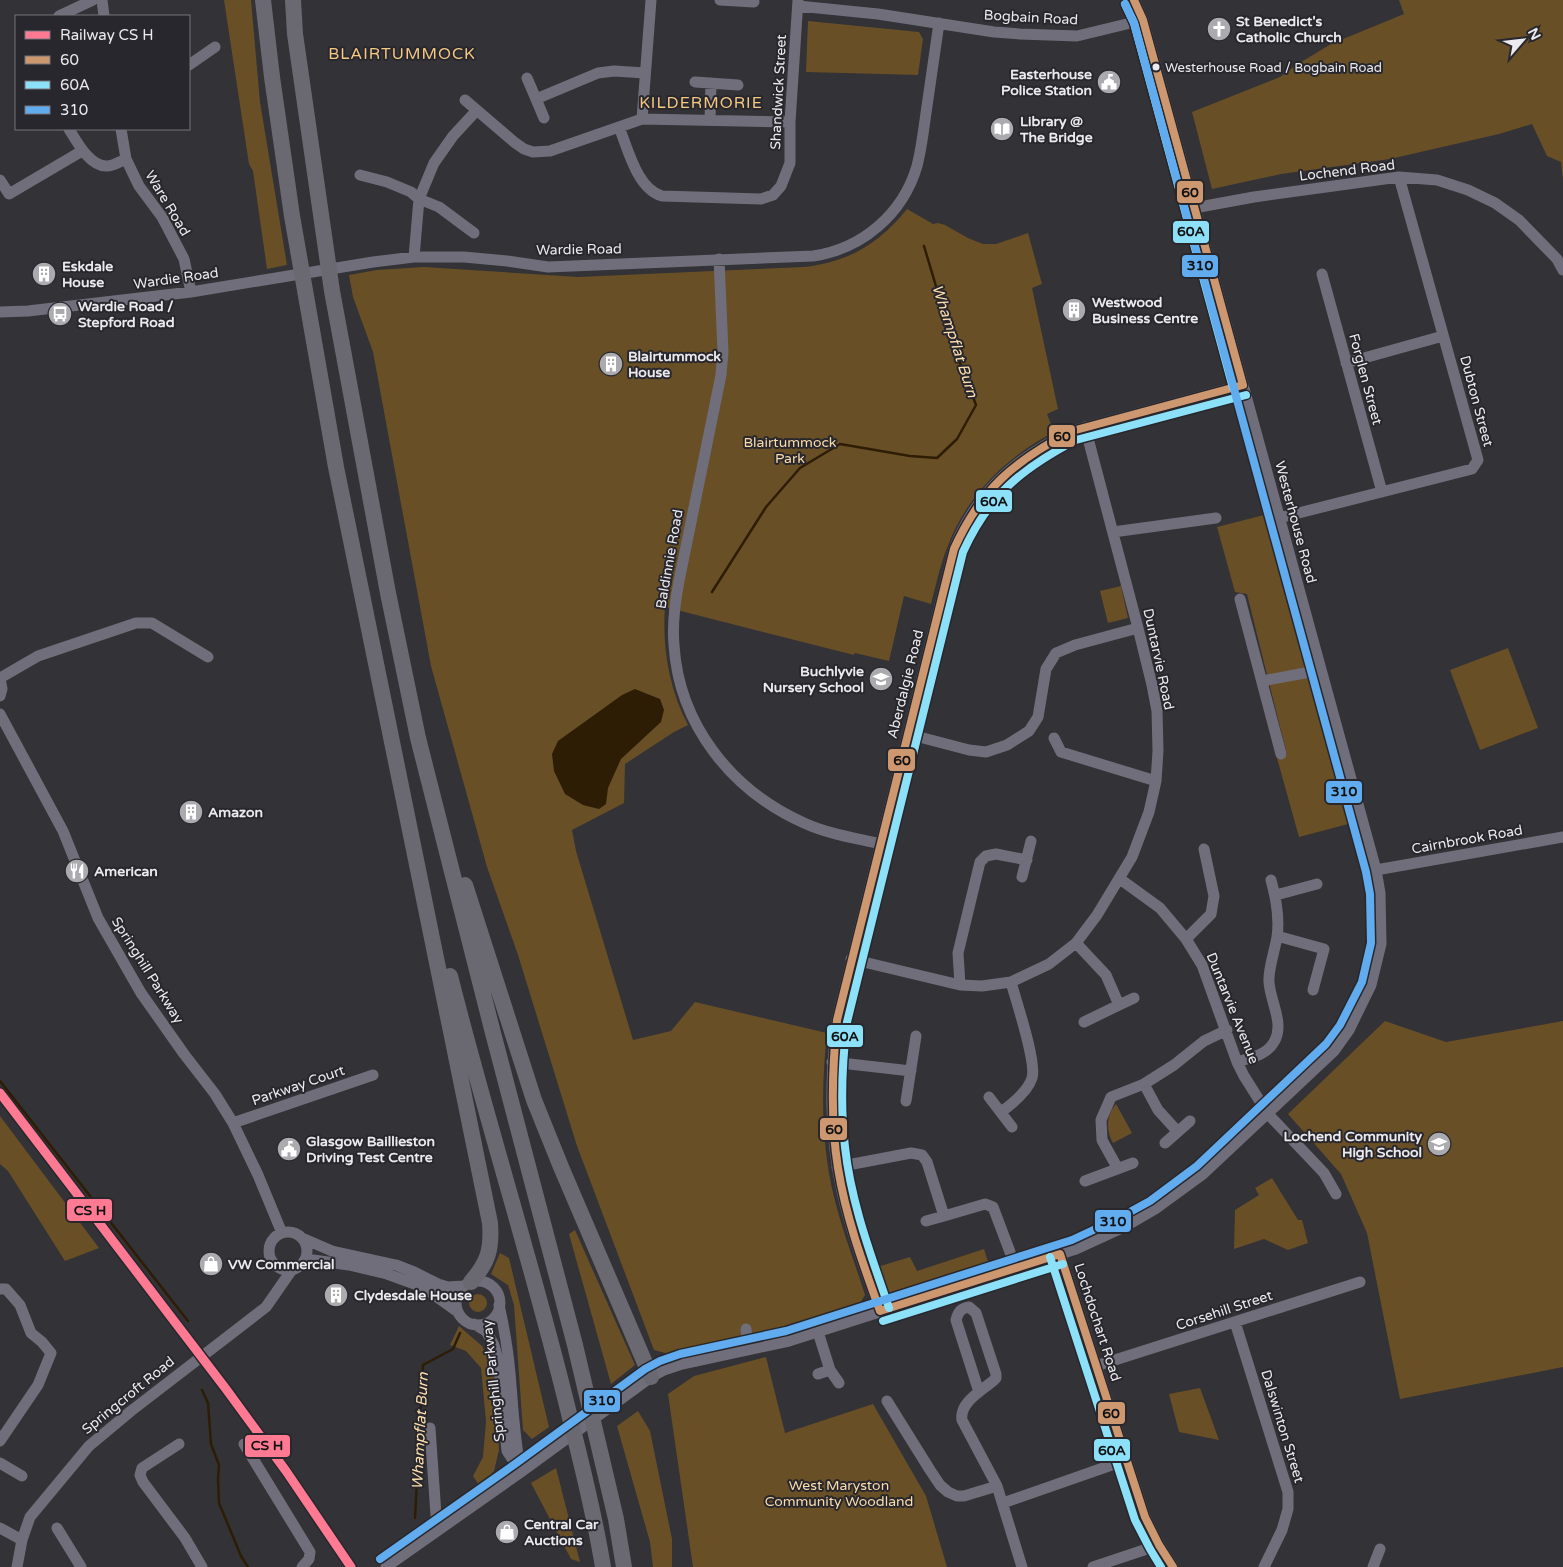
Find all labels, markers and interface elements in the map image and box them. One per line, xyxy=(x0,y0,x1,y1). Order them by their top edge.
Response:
street label: Bogbain Road xyxy=(983,7,1079,28)
place label: St Benedict's Catholic Church xyxy=(1236,13,1342,46)
legend xyxy=(15,15,190,130)
north arrow xyxy=(1498,15,1548,65)
church icon: St Benedict's Catholic Church xyxy=(1206,16,1232,42)
text: N xyxy=(1524,25,1544,43)
text: Railway CS H xyxy=(60,26,154,44)
street label: Shandwick Street xyxy=(767,33,790,150)
district label: BLAIRTUMMOCK xyxy=(328,44,476,64)
text: 60 xyxy=(60,51,79,69)
place label: Westerhouse Road / Bogbain Road xyxy=(1165,60,1382,76)
marker: Westerhouse Road / Bogbain Road xyxy=(1151,62,1161,72)
place label: Easterhouse Police Station xyxy=(1001,66,1092,99)
public building icon: Easterhouse Police Station xyxy=(1096,69,1122,95)
text: 60A xyxy=(60,76,90,94)
district label: KILDERMORIE xyxy=(639,93,763,113)
text: 310 xyxy=(60,101,88,119)
place label: Library @ The Bridge xyxy=(1019,113,1093,146)
library icon: Library @ The Bridge xyxy=(989,116,1015,142)
street label: Lochend Road xyxy=(1298,156,1396,185)
street label: Ware Road xyxy=(141,167,194,239)
line badge: 60 xyxy=(1176,180,1204,204)
text: 60 xyxy=(1181,184,1199,201)
line badge: 60A xyxy=(1172,220,1210,244)
text: 60A xyxy=(1177,223,1206,240)
street label: Wardie Road xyxy=(536,240,622,259)
line badge: 310 xyxy=(1181,254,1219,278)
text: 310 xyxy=(1187,257,1213,274)
place label: Eskdale House xyxy=(62,258,113,291)
building icon: Eskdale House xyxy=(31,261,57,287)
street label: Wardie Road xyxy=(132,264,220,293)
water label: Whampflat Burn xyxy=(928,282,982,401)
place label: Westwood Business Centre xyxy=(1092,294,1198,327)
building icon: Westwood Business Centre xyxy=(1061,297,1087,323)
place label: Wardie Road / Stepford Road xyxy=(78,298,175,331)
bus stop icon: Wardie Road / Stepford Road xyxy=(47,301,73,327)
street label: Forglen Street xyxy=(1345,332,1386,427)
place label: Blairtummock House xyxy=(628,348,721,381)
building icon: Blairtummock House xyxy=(598,351,624,377)
street label: Dubton Street xyxy=(1456,354,1497,449)
line badge: 60 xyxy=(1048,424,1076,448)
text: 60 xyxy=(1053,428,1071,445)
park label: Blairtummock Park xyxy=(744,434,837,467)
street label: Westerhouse Road xyxy=(1271,459,1320,585)
line badge: 60A xyxy=(975,489,1013,513)
text: 60A xyxy=(980,493,1009,510)
street label: Baldinnie Road xyxy=(652,508,687,610)
street label: Duntarvie Road xyxy=(1139,607,1178,711)
street label: Aberdalgie Road xyxy=(884,628,927,740)
place label: Buchlyvie Nursery School xyxy=(763,663,864,696)
school or university icon: Buchlyvie Nursery School xyxy=(868,666,894,692)
line badge: 60 xyxy=(887,748,916,772)
text: 60 xyxy=(893,752,911,769)
line badge: 310 xyxy=(1325,780,1363,804)
text: 310 xyxy=(1331,783,1357,800)
building icon: Amazon xyxy=(178,799,204,825)
place label: Amazon xyxy=(208,804,263,821)
street label: Cairnbrook Road xyxy=(1410,821,1524,858)
restaurant icon: American xyxy=(64,858,90,884)
place label: American xyxy=(94,863,158,880)
street label: Springhill Parkway xyxy=(108,914,187,1027)
street label: Duntarvie Avenue xyxy=(1202,950,1263,1066)
line badge: 60A xyxy=(826,1024,864,1048)
text: 60A xyxy=(831,1028,860,1045)
street label: Parkway Court xyxy=(250,1061,347,1109)
line badge: 60 xyxy=(819,1117,848,1141)
text: 60 xyxy=(825,1121,843,1138)
place label: Lochend Community High School xyxy=(1284,1128,1422,1161)
school or university icon: Lochend Community High School xyxy=(1426,1131,1452,1157)
place label: Glasgow Baillieston Driving Test Centre xyxy=(306,1133,435,1166)
public building icon: Glasgow Baillieston Driving Test Centre xyxy=(276,1136,302,1162)
line badge: CS H xyxy=(66,1198,113,1222)
text: CS H xyxy=(74,1202,106,1219)
line badge: 310 xyxy=(1094,1209,1132,1233)
text: 310 xyxy=(1100,1213,1126,1230)
shop icon: VW Commercial xyxy=(198,1251,224,1277)
place label: VW Commercial xyxy=(228,1256,335,1273)
street label: Lochdochart Road xyxy=(1070,1261,1125,1383)
building icon: Clydesdale House xyxy=(323,1282,349,1308)
place label: Clydesdale House xyxy=(354,1287,472,1304)
street label: Corsehill Street xyxy=(1174,1287,1275,1334)
street label: Springhill Parkway xyxy=(479,1319,508,1443)
street label: Springcroft Road xyxy=(79,1353,178,1438)
street label: Dalswinton Street xyxy=(1257,1368,1308,1485)
water label: Whampflat Burn xyxy=(408,1371,432,1490)
line badge: 310 xyxy=(583,1389,621,1413)
text: 310 xyxy=(589,1392,615,1409)
line badge: 60 xyxy=(1097,1401,1126,1425)
text: 60 xyxy=(1102,1405,1120,1422)
line badge: CS H xyxy=(244,1434,291,1458)
text: CS H xyxy=(251,1437,283,1454)
line badge: 60A xyxy=(1093,1438,1131,1462)
text: 60A xyxy=(1098,1442,1127,1459)
park label: West Maryston Community Woodland xyxy=(765,1477,913,1510)
place label: Central Car Auctions xyxy=(524,1516,599,1549)
shop icon: Central Car Auctions xyxy=(494,1519,520,1545)

